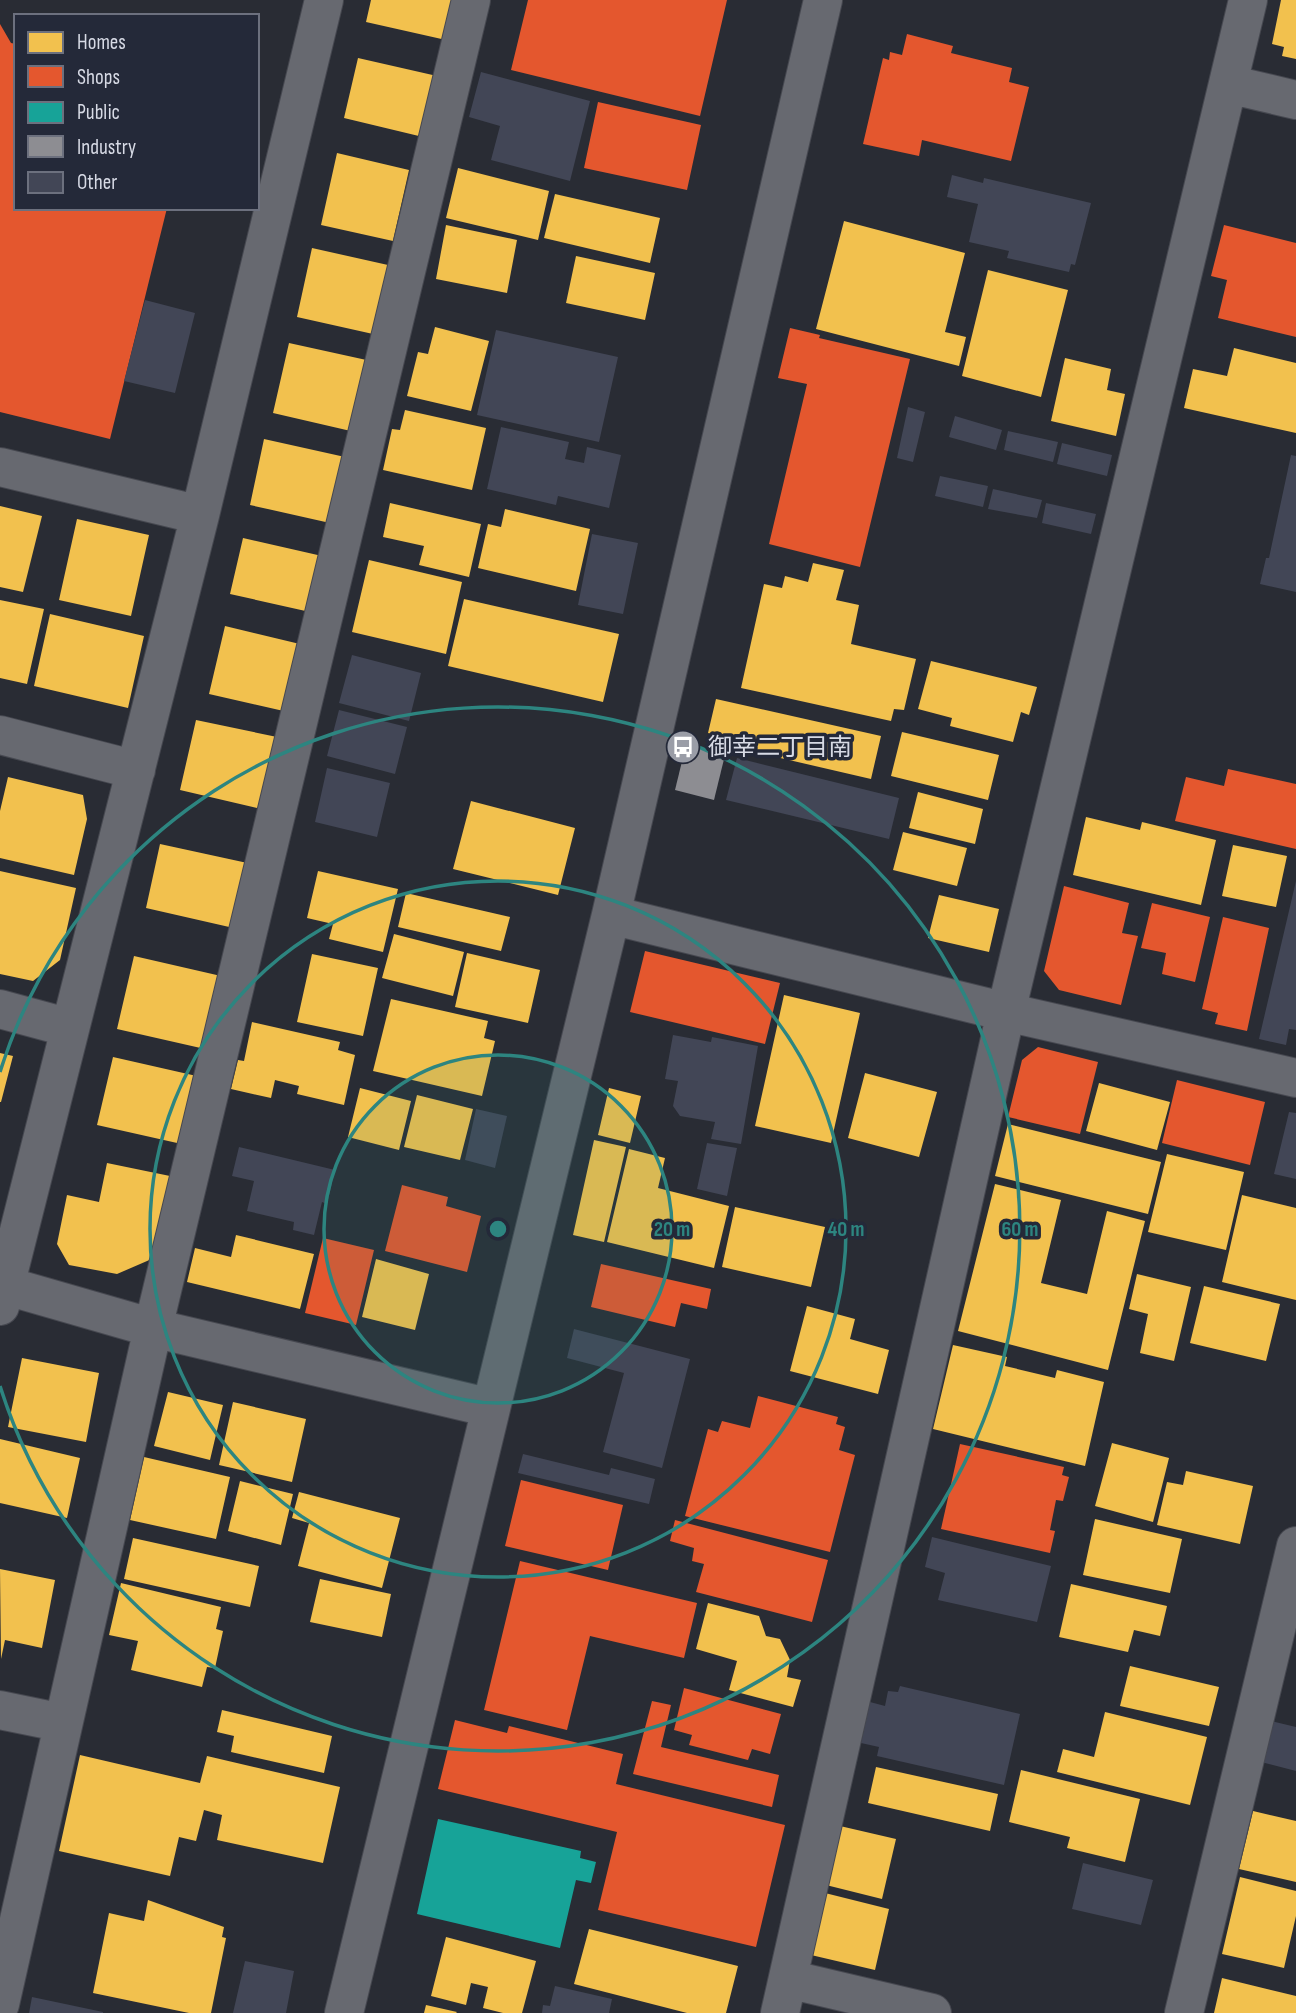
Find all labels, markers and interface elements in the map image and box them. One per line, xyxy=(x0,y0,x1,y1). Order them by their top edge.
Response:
legend xyxy=(14,14,259,210)
text: Homes xyxy=(77,30,126,55)
text: Shops xyxy=(77,65,120,90)
text: Public xyxy=(77,100,120,125)
text: Industry xyxy=(77,135,136,160)
text: Other xyxy=(77,170,117,195)
bus stop icon: 御幸二丁目南 xyxy=(664,728,702,766)
place label: 御幸二丁目南 xyxy=(708,733,852,762)
centre of rings xyxy=(486,1217,510,1241)
text: 20 m xyxy=(654,1217,690,1242)
text: 40 m xyxy=(828,1217,864,1242)
text: 60 m xyxy=(1001,1217,1039,1242)

